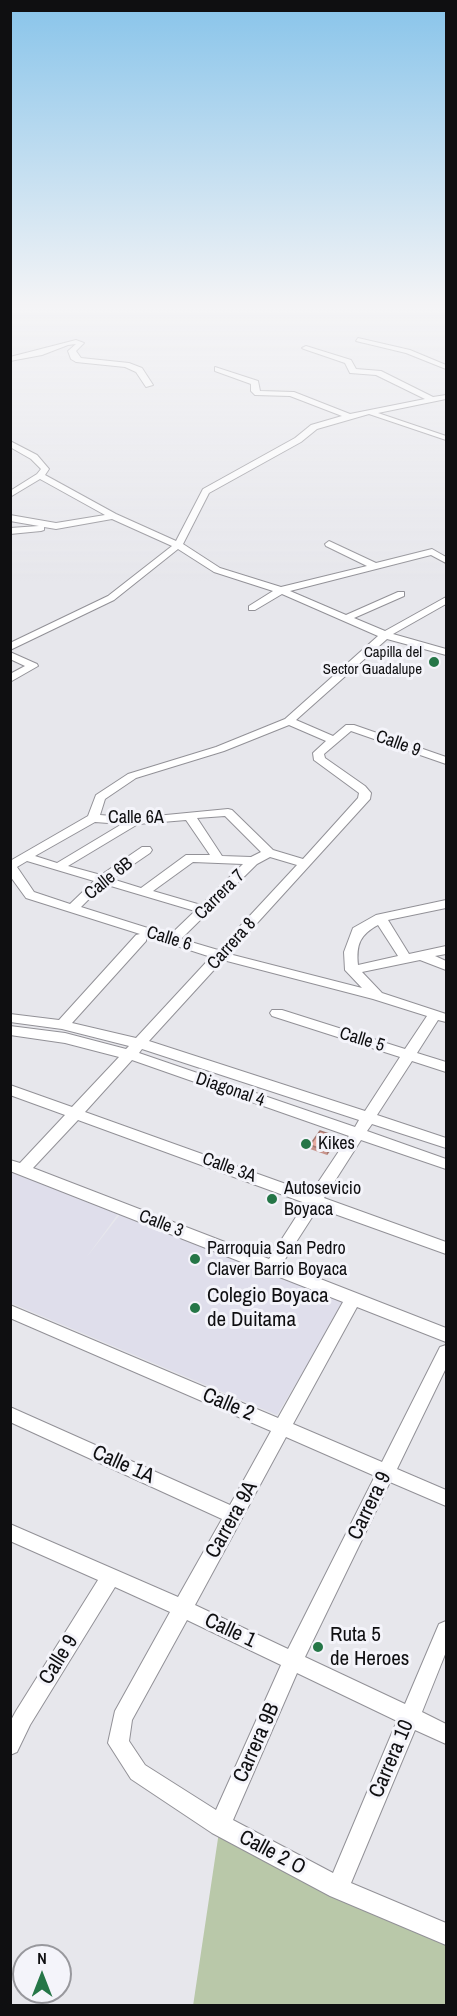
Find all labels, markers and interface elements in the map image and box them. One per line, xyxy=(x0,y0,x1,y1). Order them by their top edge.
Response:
place label: Capilla del Sector Guadalupe xyxy=(323,644,422,679)
marker: Capilla del Sector Guadalupe xyxy=(427,655,441,669)
street label: Calle 9 xyxy=(373,726,423,762)
street label: Calle 6A xyxy=(108,807,164,829)
street label: Calle 6B xyxy=(81,853,137,905)
street label: Carrera 7 xyxy=(190,865,250,925)
street label: Carrera 8 xyxy=(203,914,261,974)
street label: Calle 6 xyxy=(144,922,194,956)
street label: Calle 5 xyxy=(337,1023,387,1057)
street label: Diagonal 4 xyxy=(193,1068,267,1112)
place label: Kikes xyxy=(318,1133,355,1155)
marker: Kikes xyxy=(299,1137,313,1151)
street label: Calle 3A xyxy=(199,1148,259,1188)
place label: Autosevicio Boyaca xyxy=(284,1178,361,1220)
marker: Autosevicio Boyaca xyxy=(265,1192,279,1206)
street label: Calle 3 xyxy=(136,1206,186,1242)
place label: Parroquia San Pedro Claver Barrio Boyaca xyxy=(207,1238,347,1280)
marker: Parroquia San Pedro Claver Barrio Boyaca xyxy=(188,1252,202,1266)
place label: Colegio Boyaca de Duitama xyxy=(207,1283,329,1333)
marker: Colegio Boyaca de Duitama xyxy=(188,1301,202,1315)
street label: Calle 2 xyxy=(198,1383,258,1427)
street label: Calle 1A xyxy=(88,1440,158,1490)
street label: Carrera 9 xyxy=(343,1468,397,1544)
street label: Carrera 9A xyxy=(201,1477,263,1563)
street label: Calle 1 xyxy=(200,1608,260,1654)
place label: Ruta 5 de Heroes xyxy=(330,1622,409,1672)
street label: Calle 9 xyxy=(34,1631,84,1689)
marker: Ruta 5 de Heroes xyxy=(311,1640,325,1654)
street label: Carrera 9B xyxy=(228,1699,286,1787)
street label: Carrera 10 xyxy=(364,1716,420,1802)
street label: Calle 2 O xyxy=(234,1825,310,1881)
north arrow xyxy=(12,1944,72,2004)
text: N xyxy=(37,1947,47,1969)

